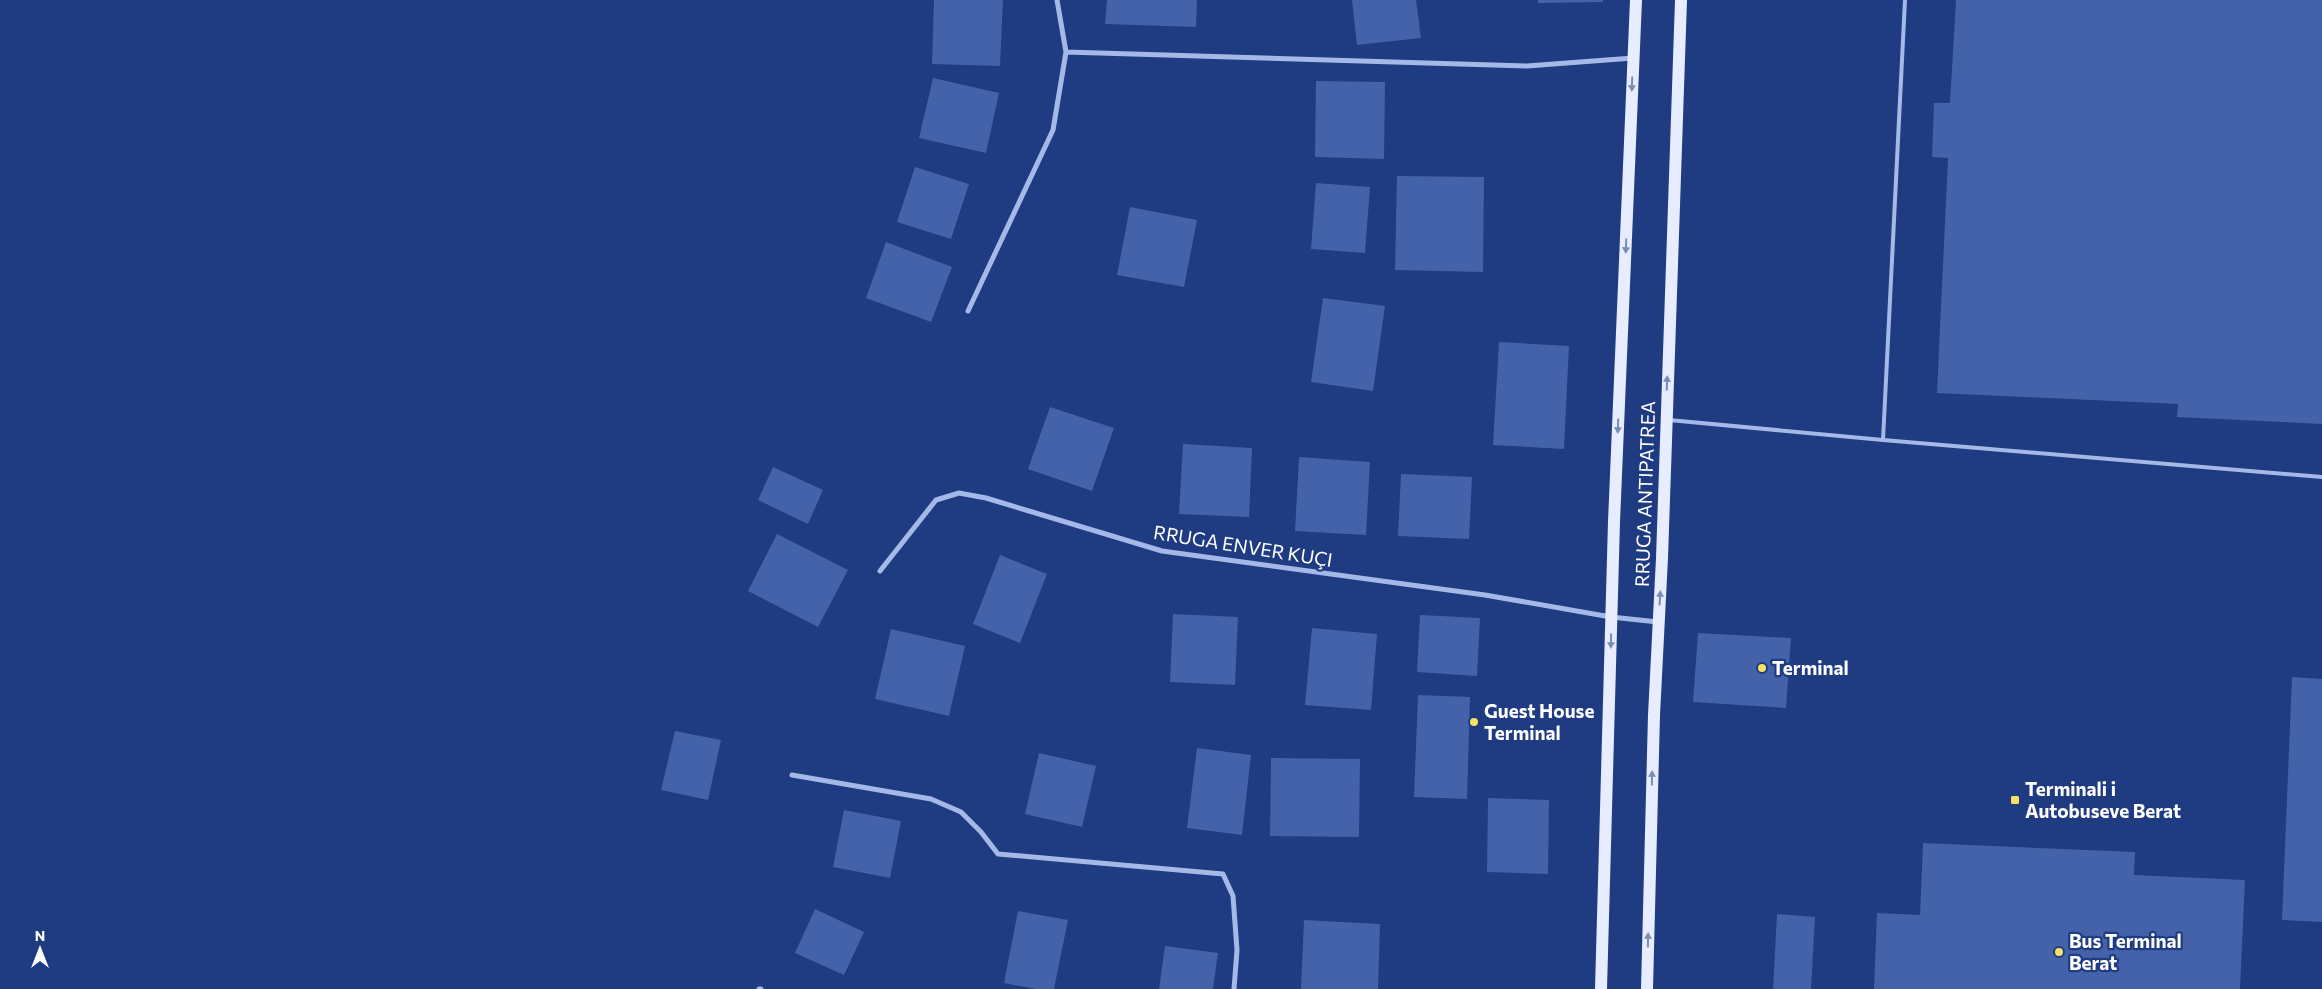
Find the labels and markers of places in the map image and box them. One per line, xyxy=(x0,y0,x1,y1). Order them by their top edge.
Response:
place label: Terminal xyxy=(1772,656,1849,679)
marker: Terminal xyxy=(1756,662,1768,674)
place label: Guest House Terminal xyxy=(1484,699,1594,744)
marker: Guest House Terminal xyxy=(1468,716,1480,728)
place label: Terminali i Autobuseve Berat xyxy=(2025,777,2181,822)
marker: Terminali i Autobuseve Berat xyxy=(2009,794,2021,806)
place label: Bus Terminal Berat xyxy=(2069,929,2182,974)
marker: Bus Terminal Berat xyxy=(2053,946,2065,958)

